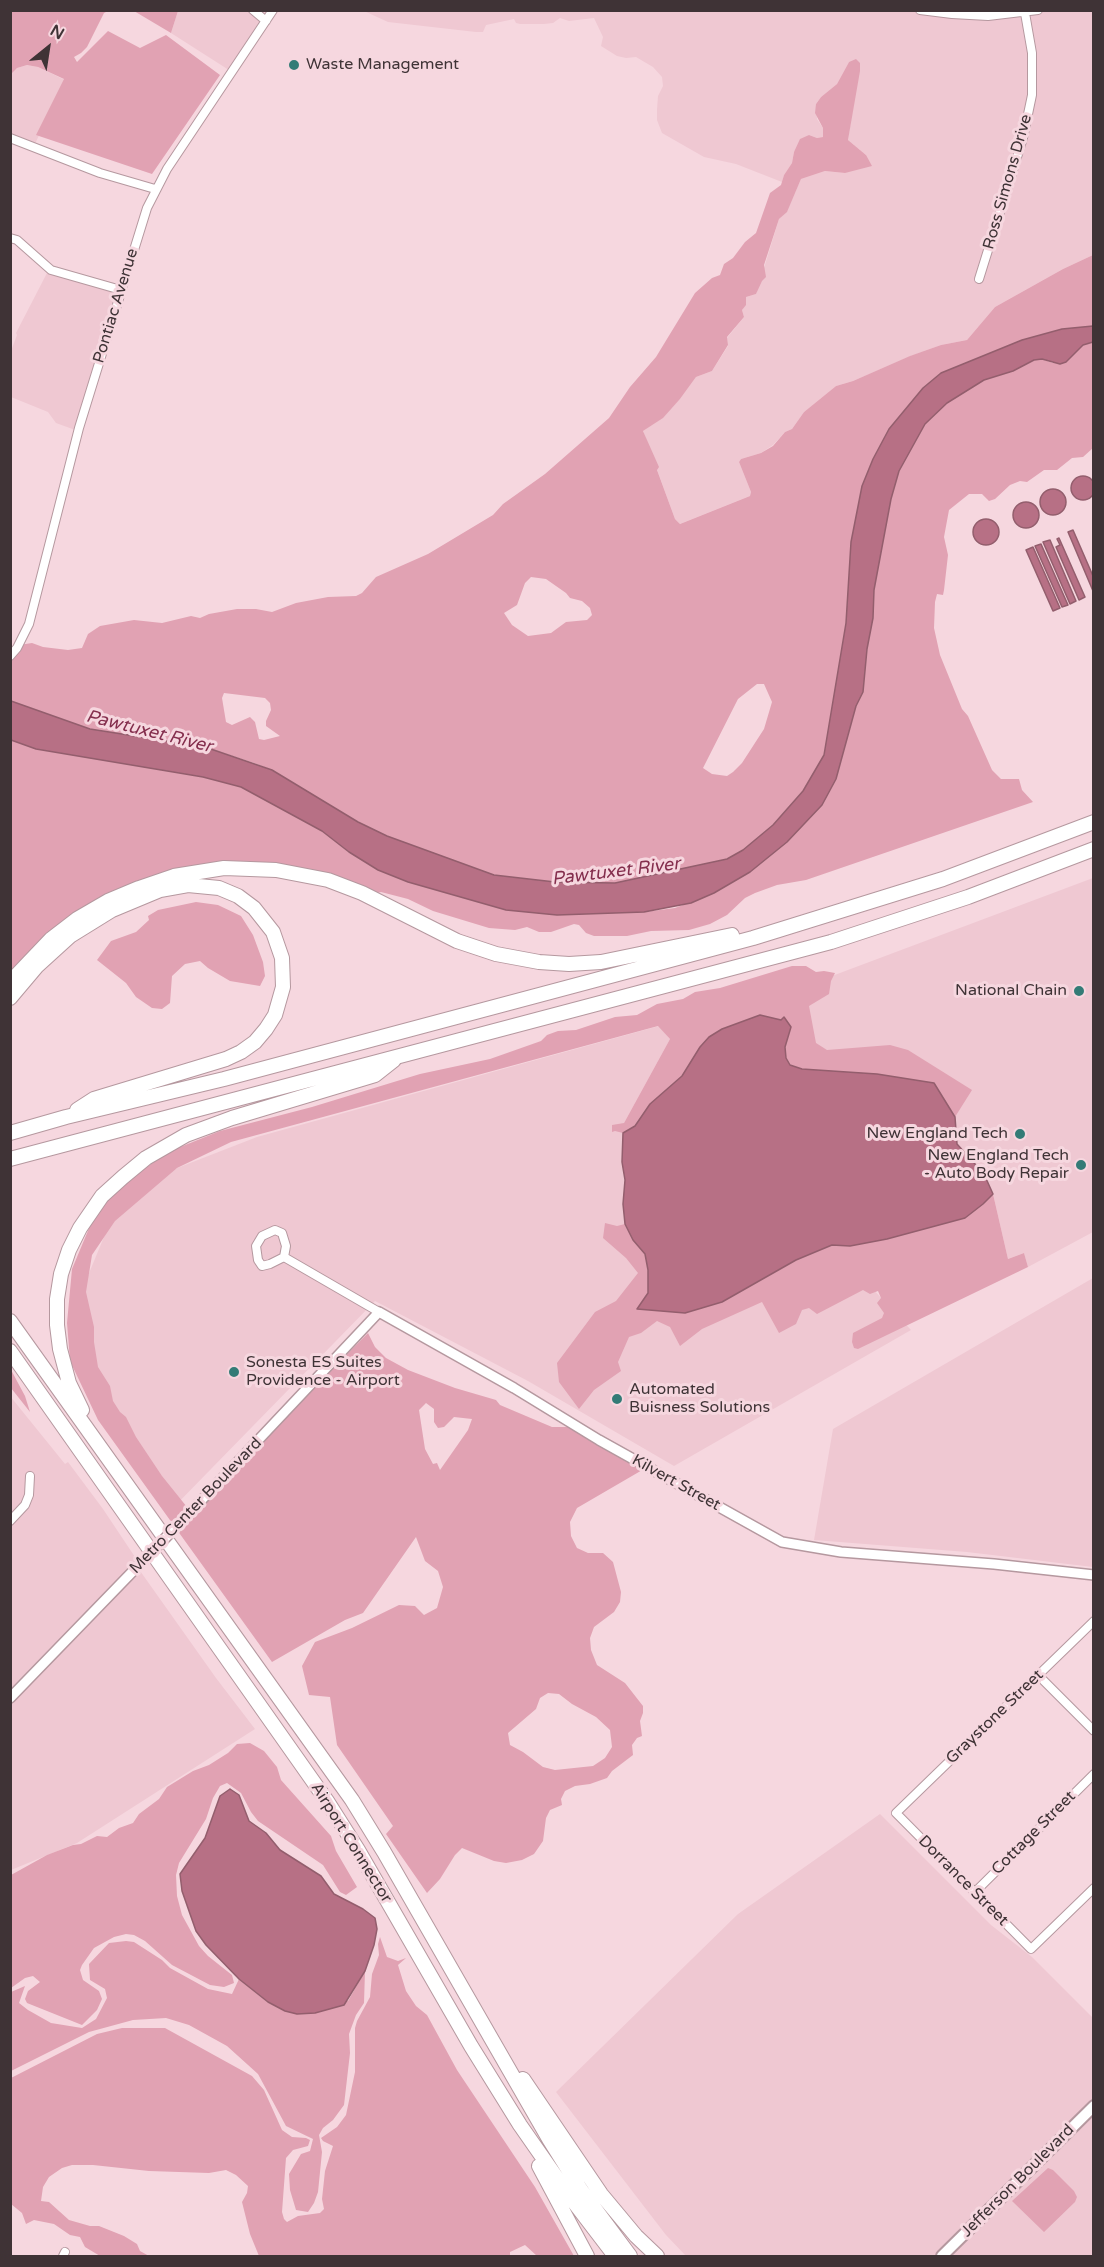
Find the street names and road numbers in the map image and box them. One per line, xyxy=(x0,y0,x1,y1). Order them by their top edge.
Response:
street label: Ross Simons Drive xyxy=(980,112,1036,252)
street label: Pontiac Avenue xyxy=(89,246,143,366)
street label: Metro Center Boulevard xyxy=(126,1434,266,1578)
street label: Kilvert Street xyxy=(628,1451,724,1515)
street label: Graystone Street xyxy=(942,1666,1048,1768)
street label: Airport Connector xyxy=(306,1780,396,1906)
street label: Cottage Street xyxy=(988,1787,1080,1879)
street label: Dorrance Street xyxy=(914,1832,1012,1930)
street label: Jefferson Boulevard xyxy=(958,2121,1078,2241)

